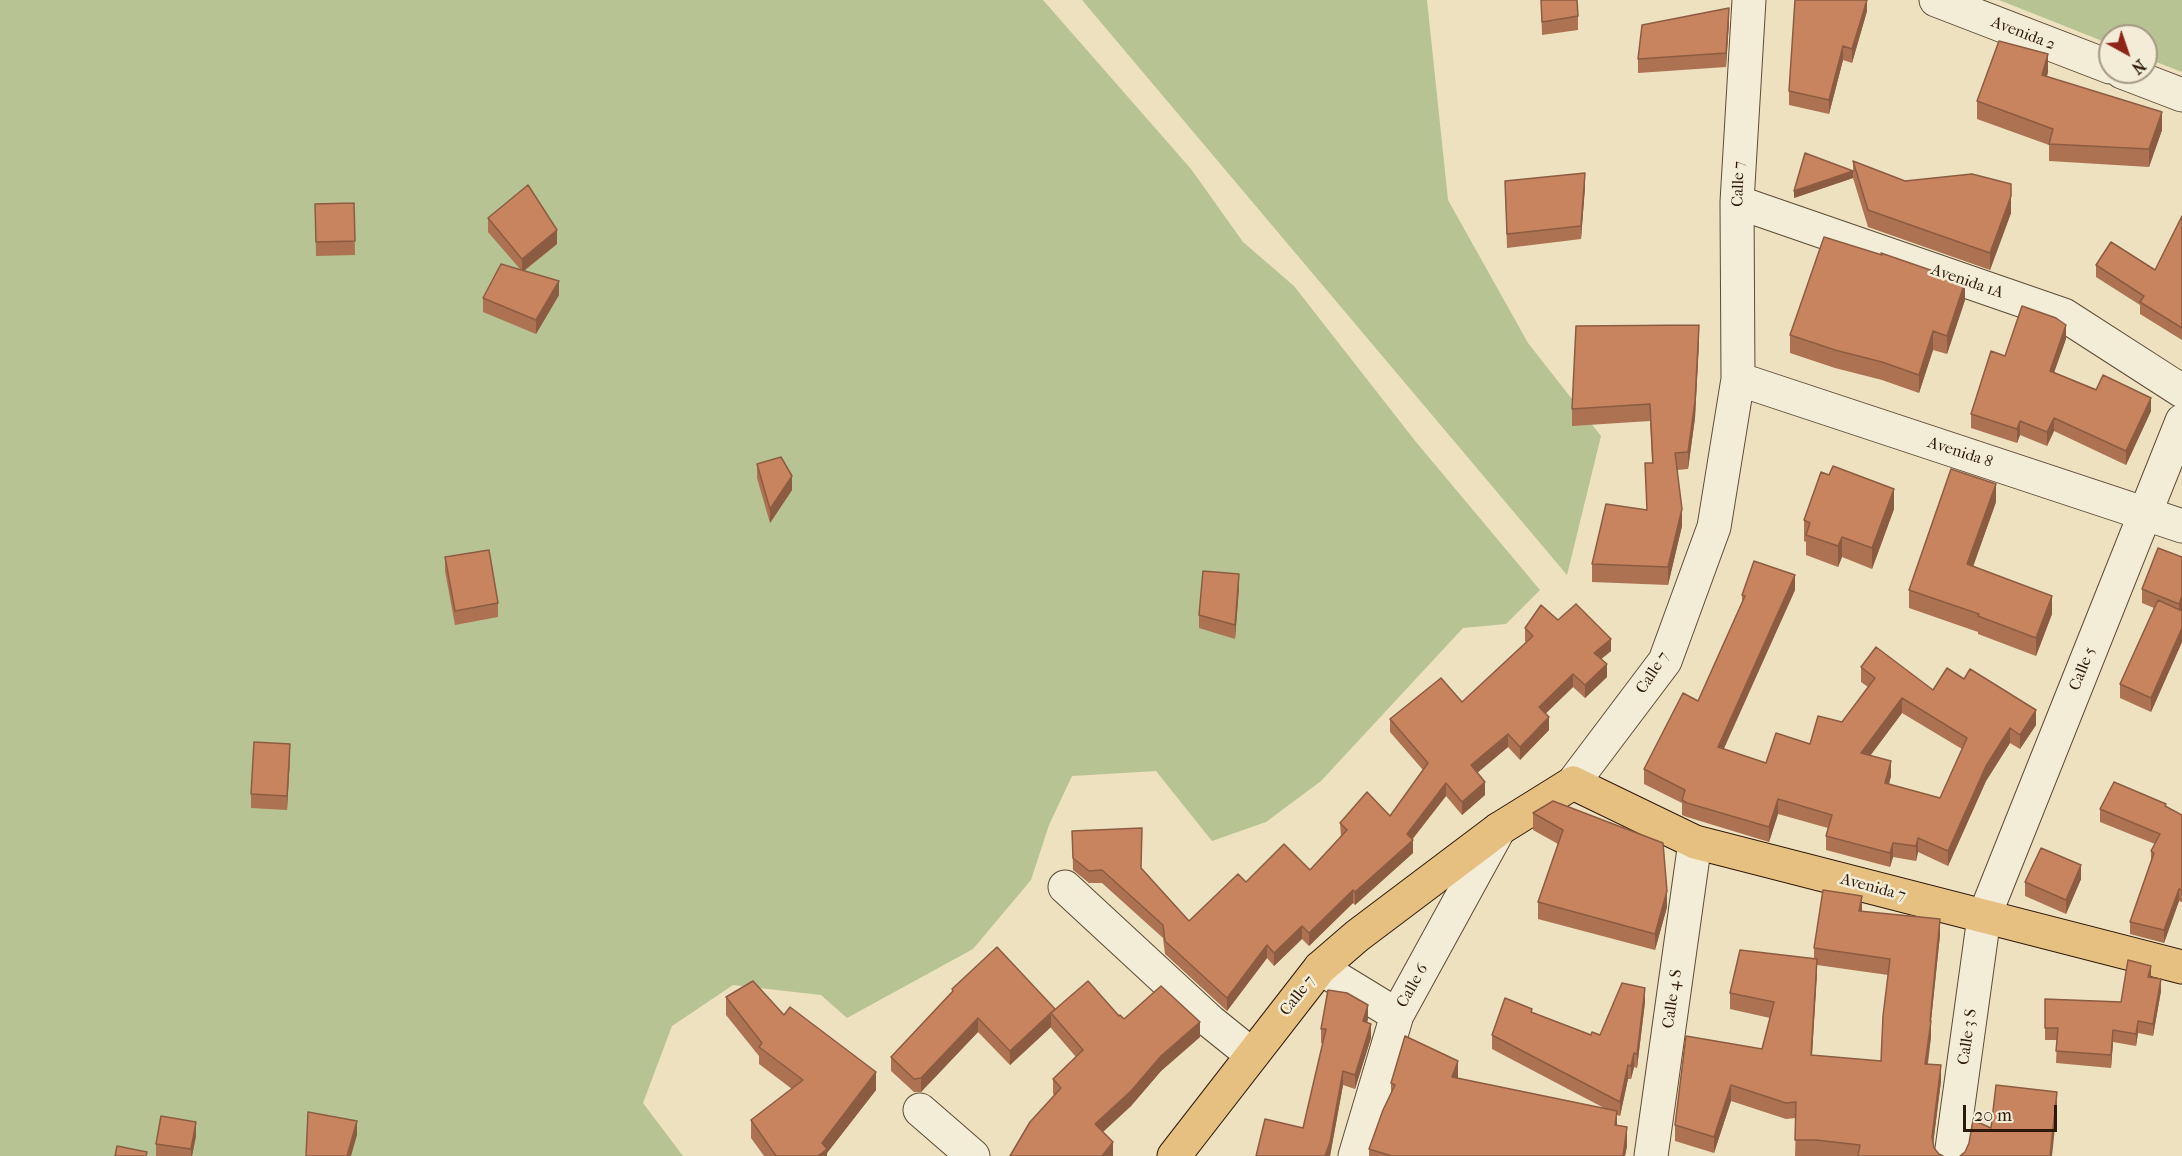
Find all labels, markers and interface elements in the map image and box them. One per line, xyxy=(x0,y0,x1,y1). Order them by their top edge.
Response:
street label: Avenida 2 xyxy=(1988,13,2058,55)
north arrow xyxy=(2098,24,2158,84)
text: N xyxy=(2128,55,2149,78)
street label: Calle 7 xyxy=(1729,161,1749,207)
street label: Avenida 1A xyxy=(1928,261,2006,303)
street label: Avenida 8 xyxy=(1925,433,1995,473)
street label: Calle 5 xyxy=(2066,644,2100,694)
street label: Calle 7 xyxy=(1632,648,1674,698)
street label: Avenida 7 xyxy=(1838,870,1908,906)
street label: Calle 6 xyxy=(1393,961,1433,1011)
street label: Calle 4 S xyxy=(1659,968,1687,1030)
street label: Calle 7 xyxy=(1276,972,1320,1020)
street label: Calle 3 S xyxy=(1955,1008,1981,1066)
scale bar xyxy=(1966,1093,2060,1131)
text: 20 m xyxy=(1974,1105,2012,1126)

